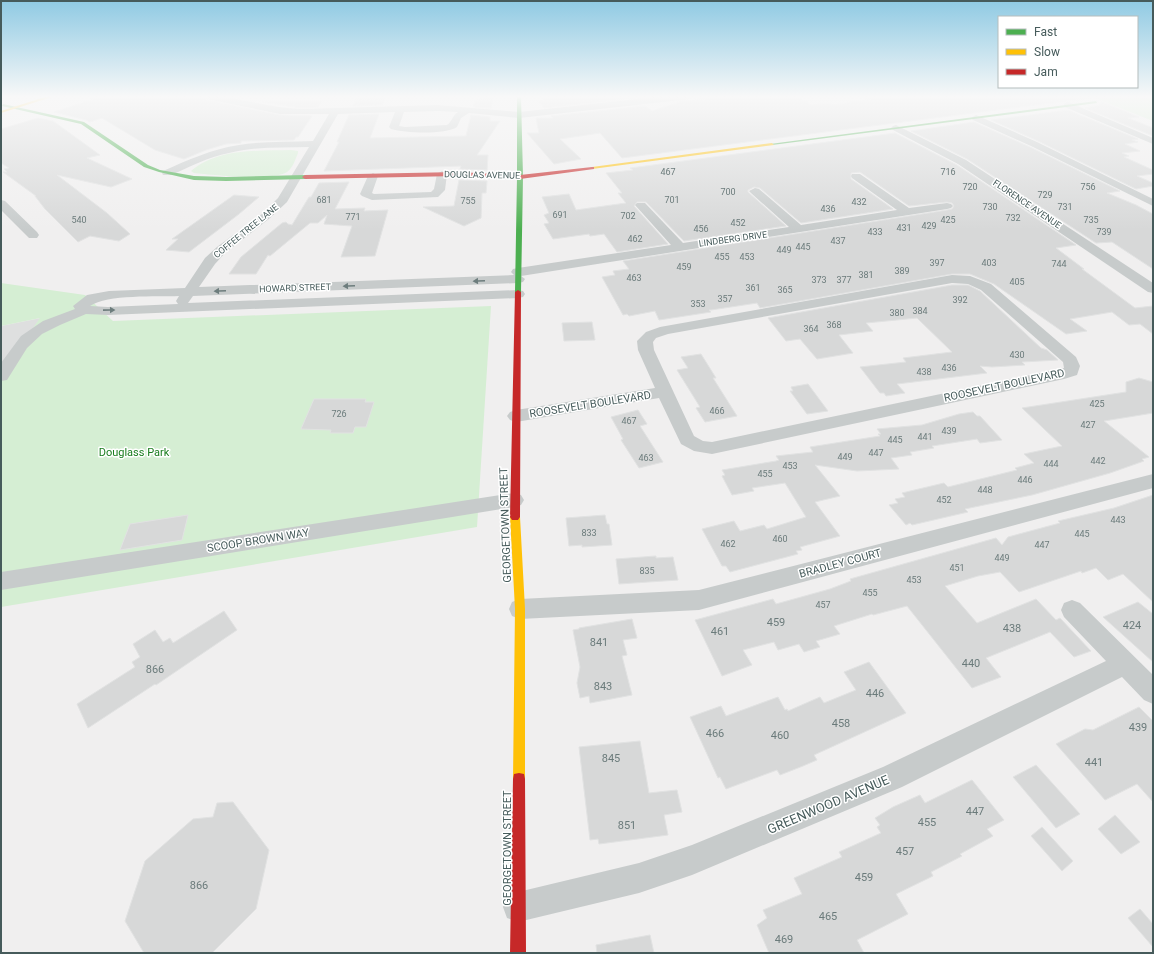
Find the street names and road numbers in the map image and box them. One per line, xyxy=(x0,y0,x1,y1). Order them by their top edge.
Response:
street label: DOUGLAS AVENUE xyxy=(444,169,520,181)
street label: FLORENCE AVENUE xyxy=(991,178,1063,230)
street label: COFFEE TREE LANE xyxy=(212,202,280,260)
street label: LINDBERG DRIVE xyxy=(698,229,768,249)
street label: HOWARD STREET xyxy=(259,282,332,294)
street label: ROOSEVELT BOULEVARD xyxy=(943,366,1066,405)
street label: ROOSEVELT BOULEVARD xyxy=(528,388,652,421)
street label: GEORGETOWN STREET xyxy=(497,467,514,583)
street label: SCOOP BROWN WAY xyxy=(206,526,310,555)
street label: BRADLEY COURT xyxy=(798,546,883,581)
street label: GREENWOOD AVENUE xyxy=(765,772,891,837)
street label: GEORGETOWN STREET xyxy=(501,790,514,906)

